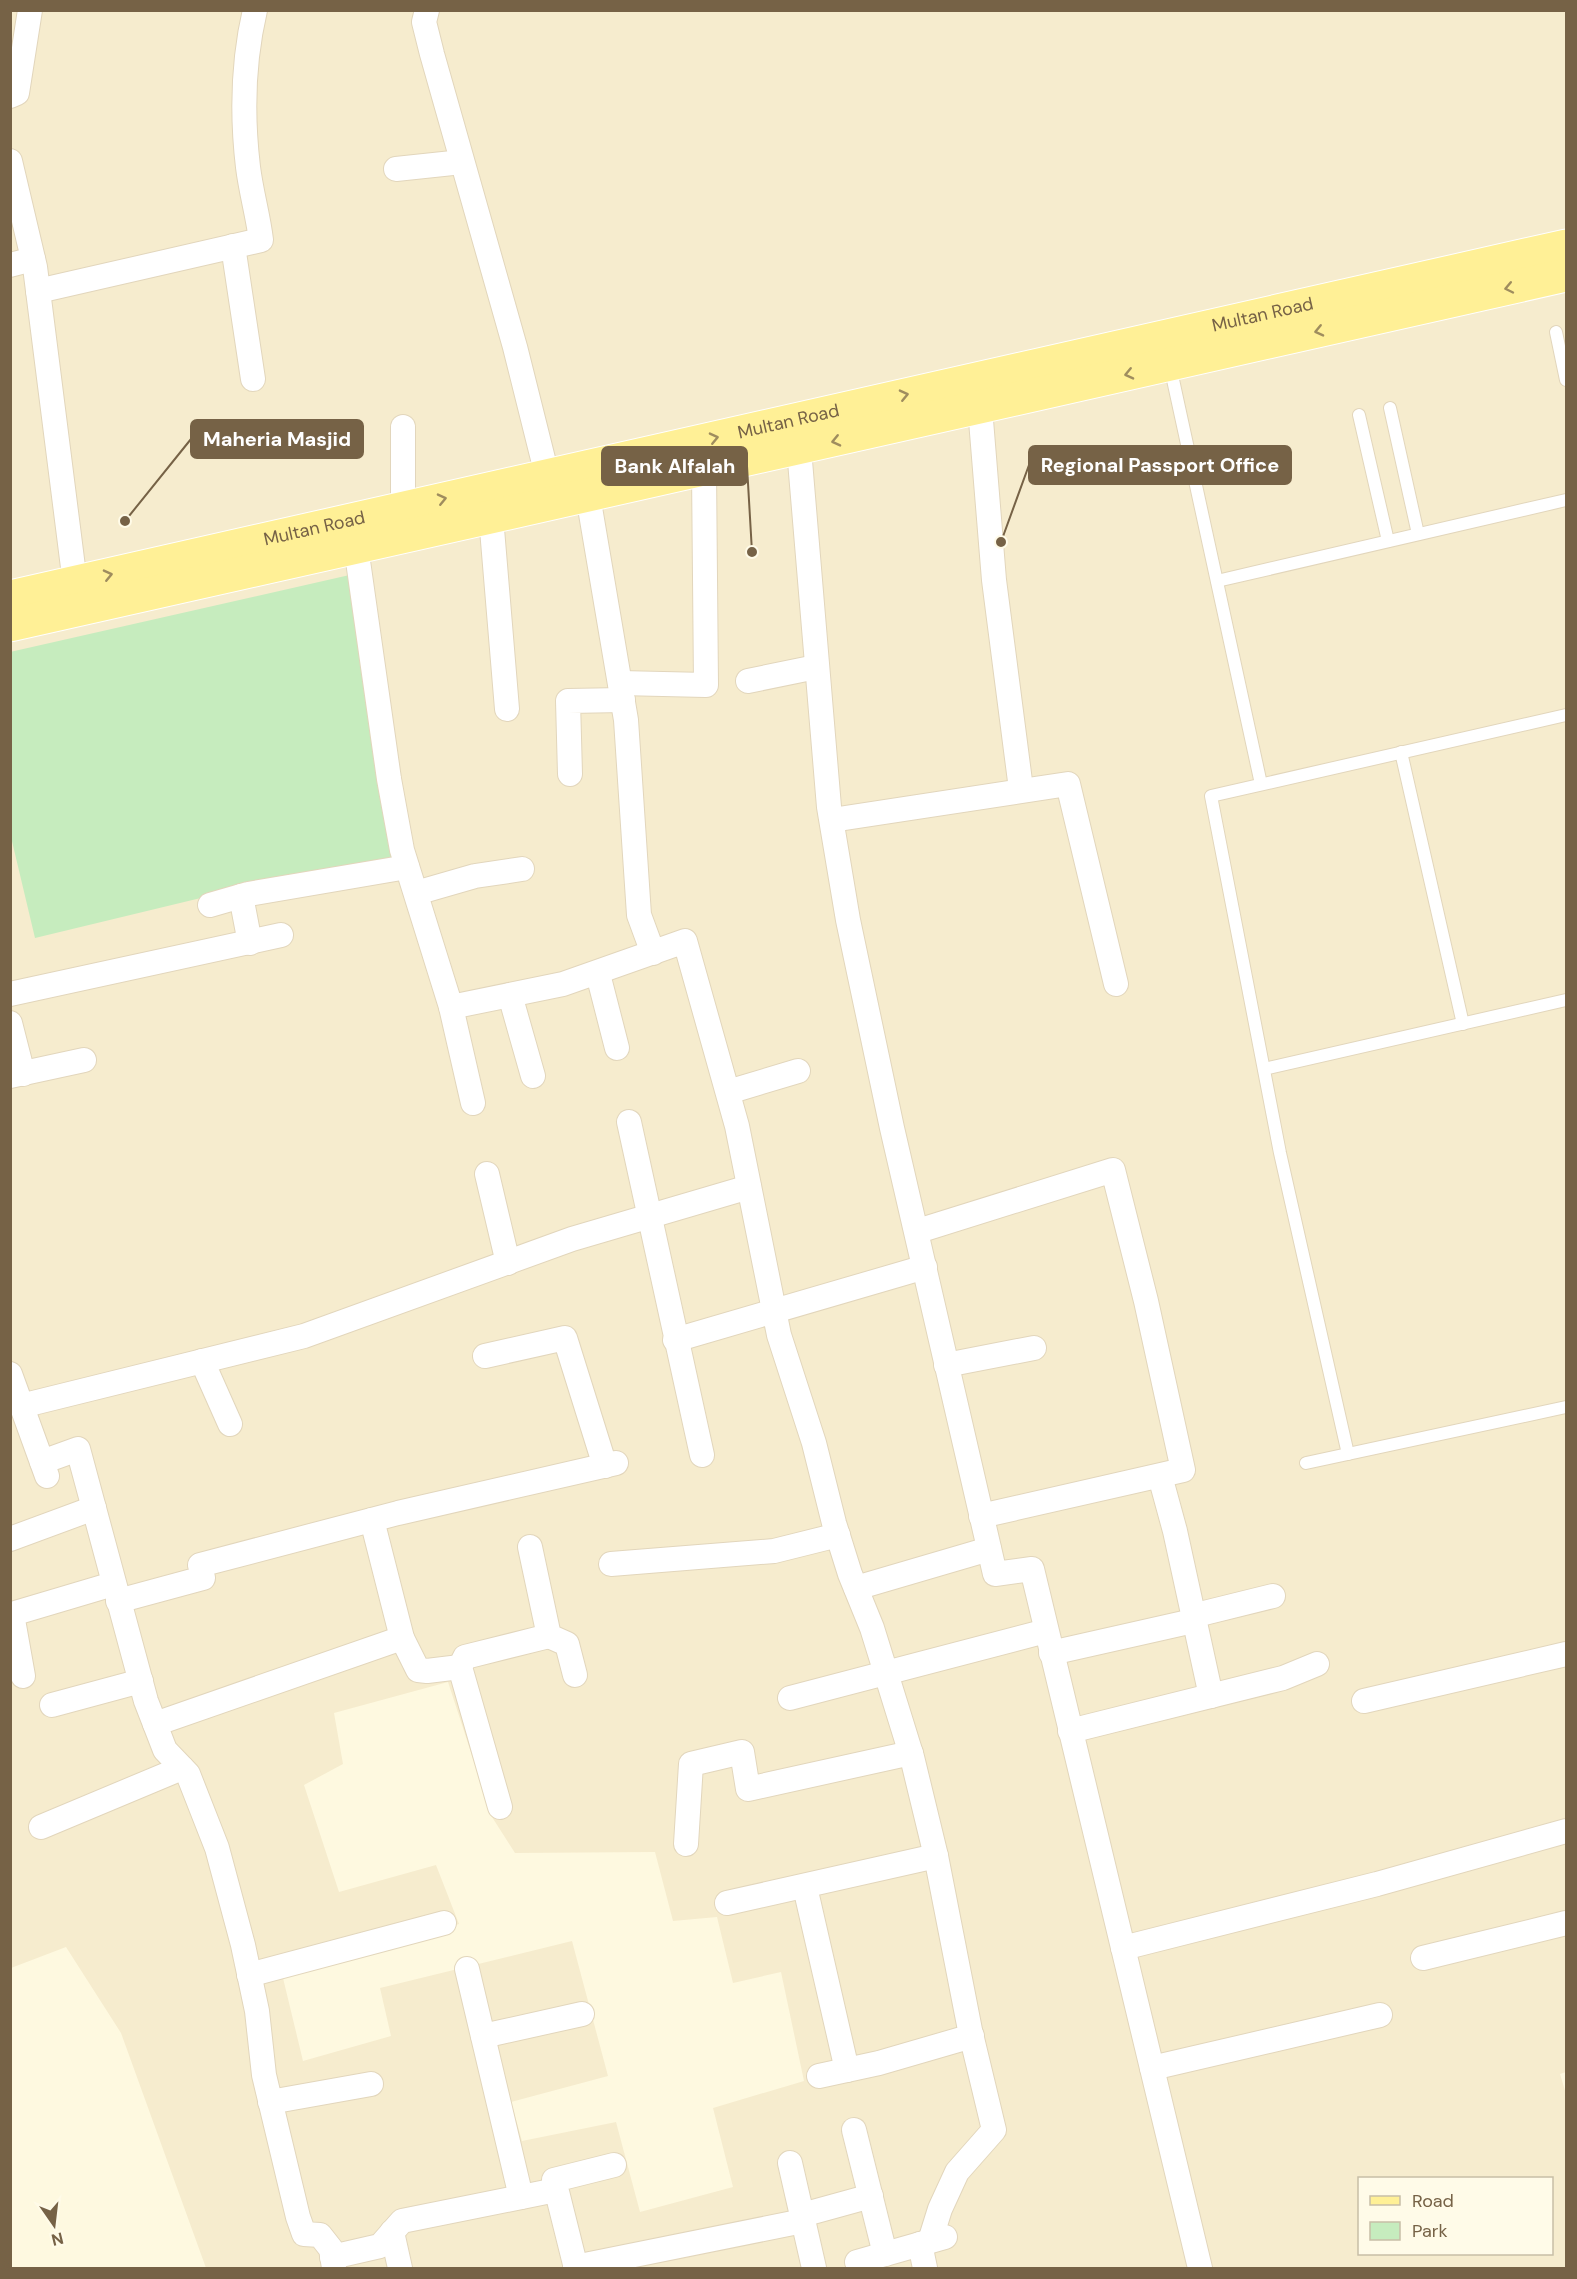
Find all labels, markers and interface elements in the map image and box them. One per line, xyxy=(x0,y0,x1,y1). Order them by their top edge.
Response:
one-way arrow xyxy=(1505,281,1515,294)
street label: Multan Road xyxy=(1209,291,1316,338)
one-way arrow xyxy=(1314,324,1324,337)
one-way arrow xyxy=(1124,367,1134,380)
one-way arrow xyxy=(899,390,909,403)
street label: Multan Road xyxy=(735,398,842,444)
callout: Maheria Masjid xyxy=(191,420,363,458)
text: Maheria Masjid xyxy=(203,426,351,452)
one-way arrow xyxy=(709,432,719,445)
one-way arrow xyxy=(832,433,842,446)
callout: Regional Passport Office xyxy=(1029,446,1291,484)
callout: Bank Alfalah xyxy=(602,447,747,485)
text: Regional Passport Office xyxy=(1041,452,1279,478)
text: Bank Alfalah xyxy=(615,453,735,479)
one-way arrow xyxy=(437,493,447,506)
street label: Multan Road xyxy=(261,505,367,551)
one-way arrow xyxy=(103,569,113,582)
legend xyxy=(1358,2177,1553,2255)
text: Road xyxy=(1412,2189,1454,2213)
north arrow xyxy=(24,2195,84,2255)
text: Park xyxy=(1412,2219,1448,2243)
text: N xyxy=(49,2227,66,2251)

